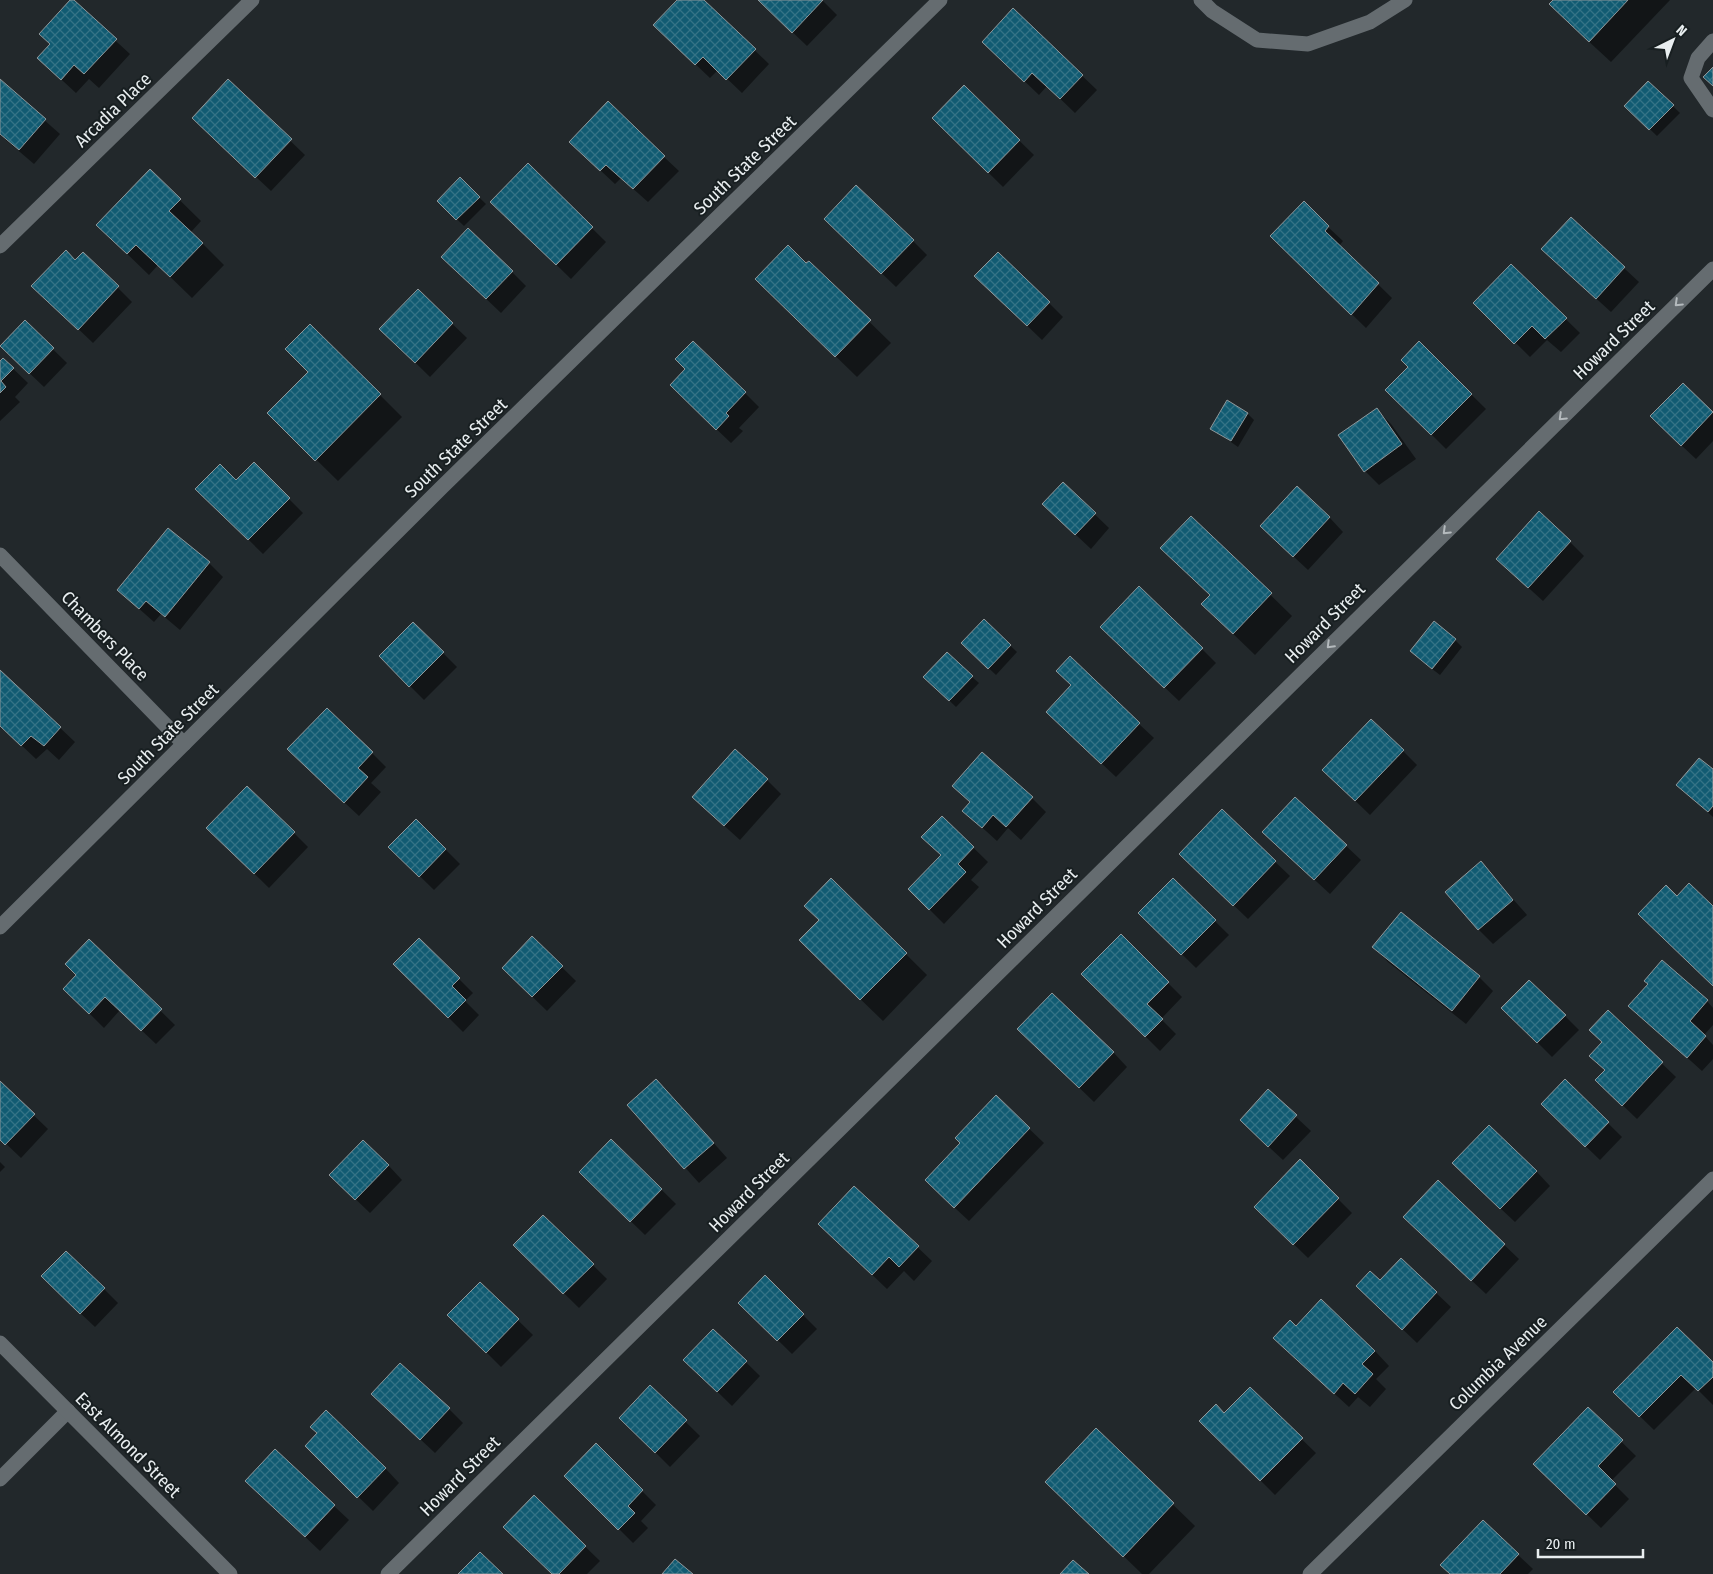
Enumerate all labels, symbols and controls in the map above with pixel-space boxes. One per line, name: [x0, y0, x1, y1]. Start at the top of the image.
north arrow: [1648, 15, 1698, 65]
text: N: [1673, 22, 1690, 40]
street label: Arcadia Place: [70, 68, 156, 152]
street label: South State Street: [689, 110, 801, 219]
street label: Howard Street: [1569, 296, 1659, 384]
one-way arrow: [1675, 297, 1684, 306]
street label: South State Street: [400, 393, 512, 502]
one-way arrow: [1559, 411, 1568, 420]
one-way arrow: [1443, 525, 1452, 534]
street label: Howard Street: [1280, 578, 1370, 668]
street label: Chambers Place: [57, 586, 153, 686]
one-way arrow: [1327, 639, 1336, 648]
street label: South State Street: [113, 679, 223, 789]
street label: Howard Street: [992, 863, 1082, 953]
street label: Howard Street: [704, 1147, 794, 1237]
street label: Columbia Avenue: [1444, 1311, 1552, 1415]
street label: East Almond Street: [71, 1388, 185, 1502]
street label: Howard Street: [415, 1431, 505, 1521]
scale bar: [1538, 1526, 1643, 1558]
text: 20 m: [1546, 1535, 1576, 1553]

